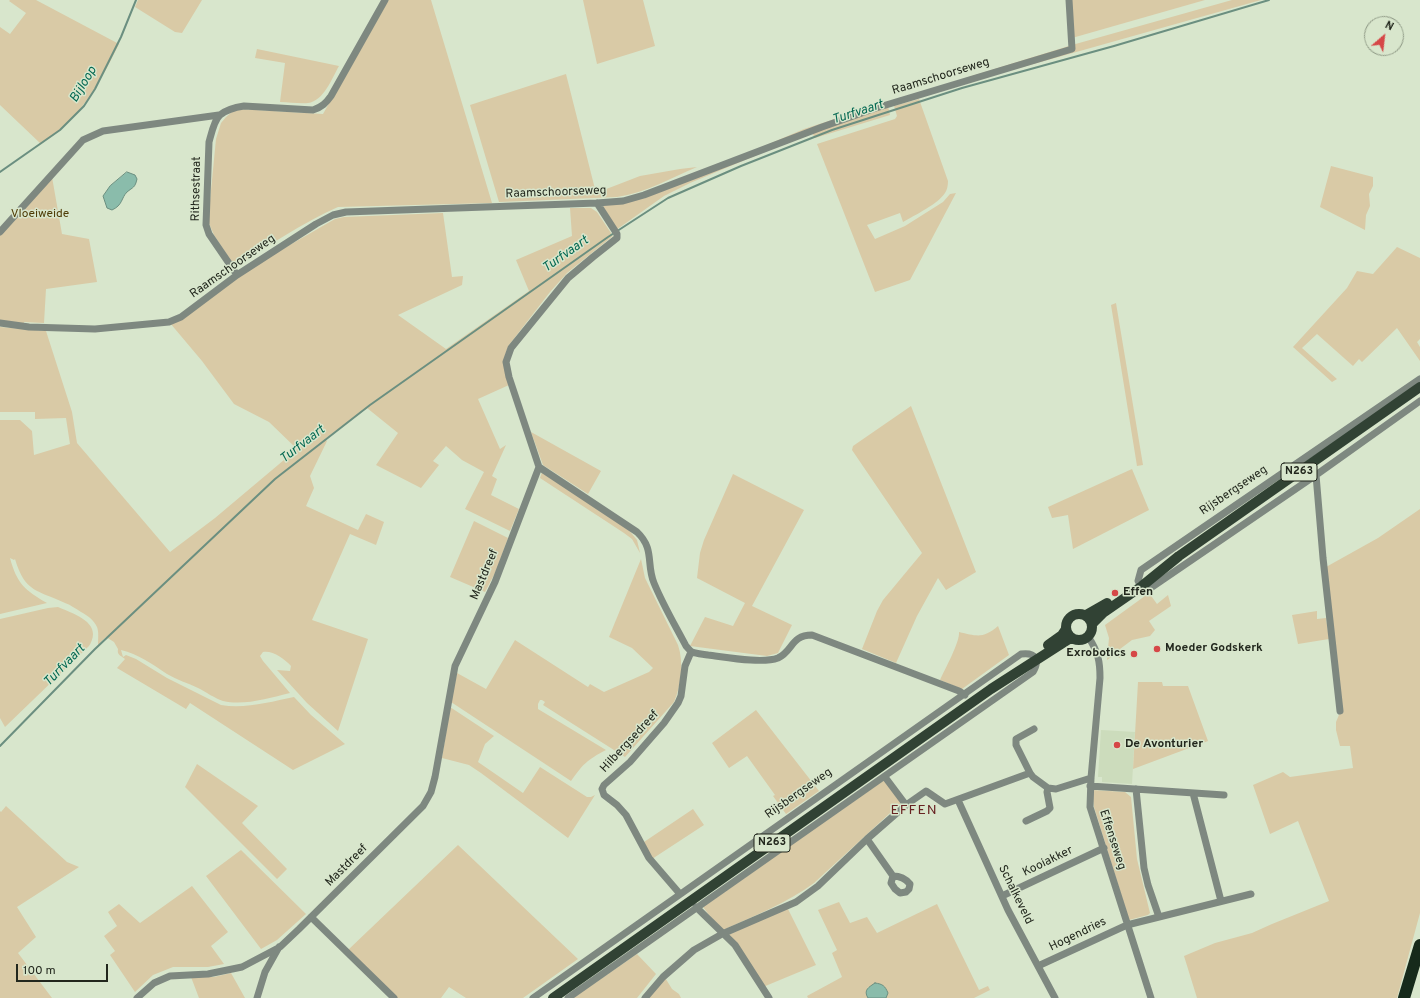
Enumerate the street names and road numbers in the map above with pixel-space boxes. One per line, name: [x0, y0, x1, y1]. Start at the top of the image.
street label: Raamschoorseweg: [891, 55, 991, 99]
street label: Rithsestraat: [189, 156, 205, 222]
street label: Raamschoorseweg: [505, 184, 607, 202]
street label: Raamschoorseweg: [187, 232, 279, 302]
street label: Rijsbergseweg: [1197, 463, 1271, 519]
road number: N263: [1281, 463, 1317, 481]
street label: Mastdreef: [468, 548, 502, 602]
street label: Hilbergsedreef: [598, 708, 662, 776]
street label: Rijsbergseweg: [763, 766, 835, 822]
street label: Effenseweg: [1096, 808, 1128, 872]
road number: N263: [754, 834, 790, 852]
street label: Mastdreef: [323, 842, 371, 890]
street label: Kooiakker: [1020, 844, 1076, 880]
street label: Schalkeveld: [995, 863, 1035, 927]
street label: Hogendries: [1047, 915, 1109, 955]

